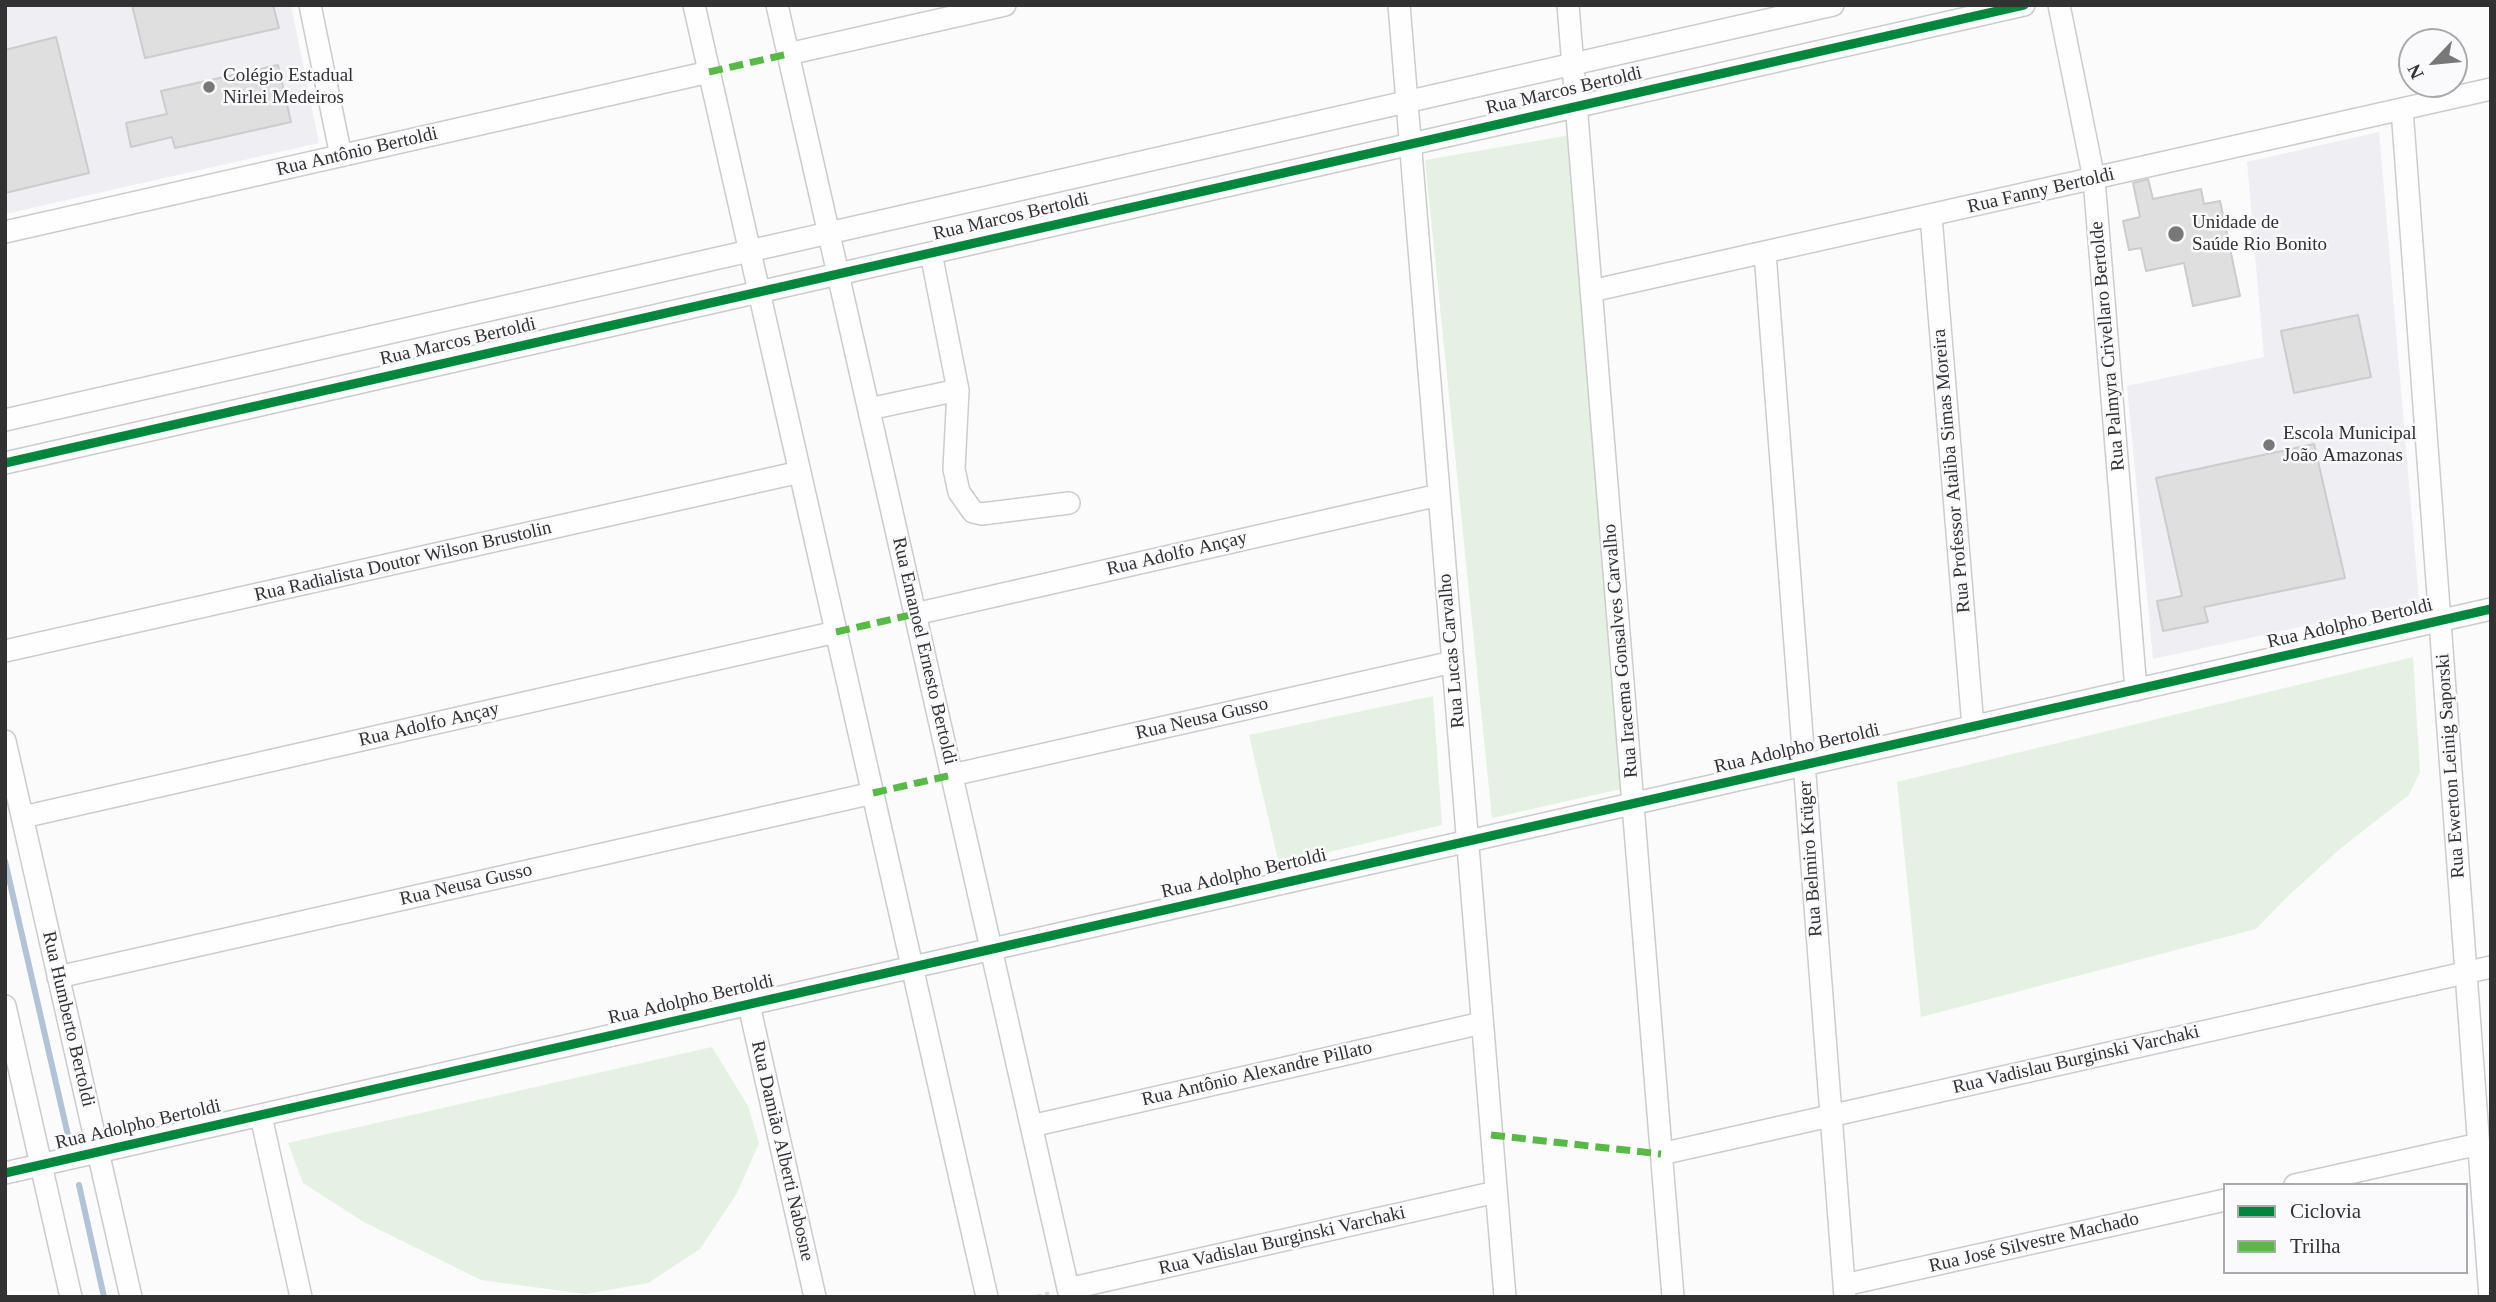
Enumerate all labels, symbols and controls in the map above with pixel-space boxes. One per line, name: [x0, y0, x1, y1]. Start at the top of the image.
north arrow: [2398, 28, 2468, 98]
text: N: [2403, 61, 2428, 82]
street label: Rua Marcos Bertoldi: [1484, 62, 1644, 120]
place label: Colégio Estadual Nirlei Medeiros: [223, 65, 353, 109]
marker: Colégio Estadual Nirlei Medeiros: [201, 79, 217, 95]
street label: Rua Antônio Bertoldi: [274, 122, 440, 182]
street label: Rua Fanny Bertoldi: [1965, 163, 2117, 219]
street label: Rua Marcos Bertoldi: [931, 188, 1091, 246]
place label: Unidade de Saúde Rio Bonito: [2192, 212, 2327, 256]
street label: Rua Palmyra Crivellaro Bertolde: [2086, 220, 2130, 472]
marker: Unidade de Saúde Rio Bonito: [2166, 224, 2186, 244]
street label: Rua Marcos Bertoldi: [378, 313, 538, 371]
street label: Rua Professor Ataliba Simas Moreira: [1928, 328, 1976, 614]
place label: Escola Municipal João Amazonas: [2283, 423, 2416, 467]
marker: Escola Municipal João Amazonas: [2261, 437, 2277, 453]
street label: Rua Radialista Doutor Wilson Brustolin: [252, 517, 554, 607]
street label: Rua Iracema Gonsalves Carvalho: [1599, 523, 1643, 779]
street label: Rua Adolfo Ançay: [1105, 527, 1249, 581]
street label: Rua Emanoel Ernesto Bertoldi: [887, 535, 961, 767]
street label: Rua Lucas Carvalho: [1434, 573, 1470, 729]
street label: Rua Adolpho Bertoldi: [2265, 594, 2435, 654]
street label: Rua Ewerton Leinig Saporski: [2432, 653, 2470, 879]
street label: Rua Neusa Gusso: [1134, 693, 1270, 745]
street label: Rua Adolfo Ançay: [357, 698, 501, 752]
street label: Rua Adolpho Bertoldi: [1712, 719, 1882, 779]
street label: Rua Belmiro Krüger: [1794, 780, 1828, 938]
street label: Rua Adolpho Bertoldi: [1159, 844, 1329, 904]
street label: Rua Neusa Gusso: [398, 859, 534, 911]
street label: Rua Humberto Bertoldi: [37, 929, 99, 1109]
street label: Rua Adolpho Bertoldi: [606, 970, 776, 1030]
street label: Rua Vadislau Burginski Varchaki: [1950, 1021, 2202, 1099]
street label: Rua Antônio Alexandre Pillato: [1140, 1036, 1374, 1112]
street label: Rua Damião Alberti Nabosne: [746, 1039, 818, 1263]
street label: Rua Adolpho Bertoldi: [53, 1095, 223, 1155]
legend: [2223, 1183, 2468, 1274]
text: Ciclovia: [2290, 1199, 2361, 1223]
street label: Rua Vadislau Burginski Varchaki: [1156, 1202, 1408, 1280]
street label: Rua José Silvestre Machado: [1927, 1208, 2141, 1278]
text: Trilha: [2290, 1234, 2341, 1258]

